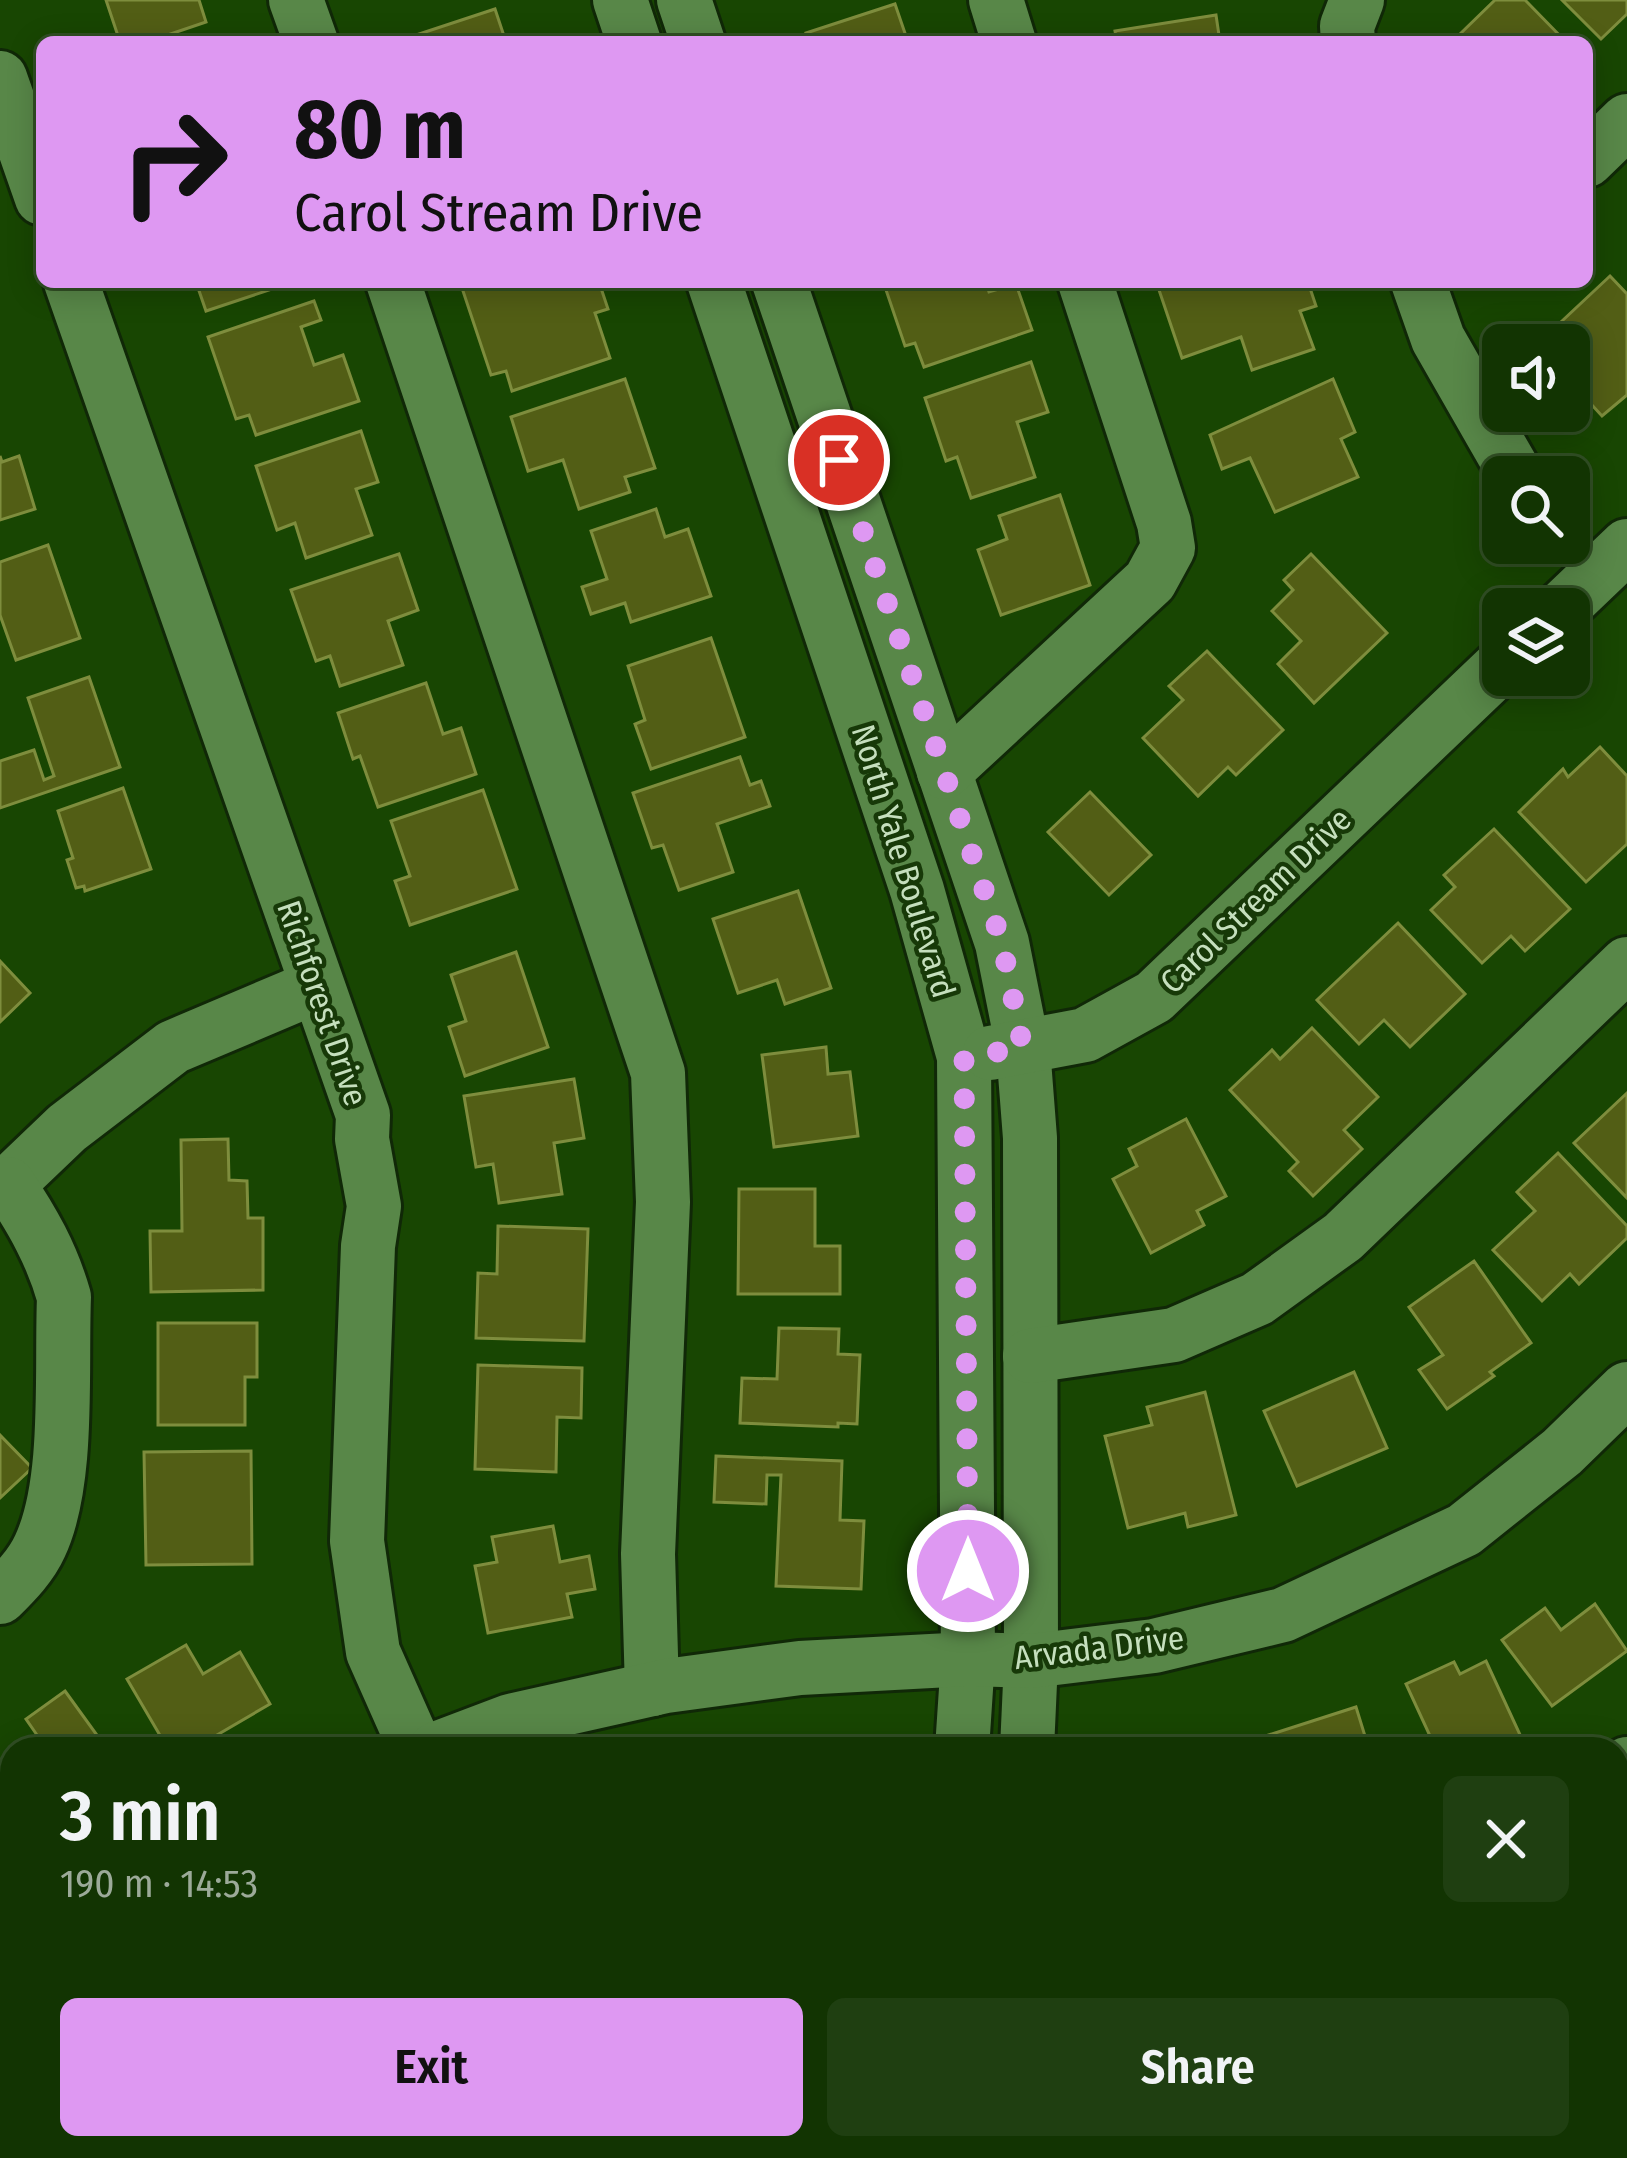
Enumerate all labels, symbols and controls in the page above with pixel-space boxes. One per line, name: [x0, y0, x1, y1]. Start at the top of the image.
text: 80 m: [294, 79, 466, 180]
icon: right: [96, 84, 252, 240]
text: Carol Stream Drive: [294, 181, 703, 245]
map controls: [1482, 324, 1590, 696]
button: sound: [1482, 324, 1590, 432]
pin: [788, 409, 890, 511]
icon: arrive: [806, 427, 872, 493]
button: search: [1482, 456, 1590, 564]
button: layers: [1482, 588, 1590, 696]
street label: North Yale Boulevard: [843, 720, 964, 1003]
street label: Carol Stream Drive: [1152, 800, 1359, 1002]
street label: Richforest Drive: [268, 895, 376, 1111]
position arrow: [905, 1508, 1031, 1634]
street label: Arvada Drive: [1012, 1618, 1186, 1678]
text: 3 min: [60, 1773, 221, 1859]
button: close: [1443, 1776, 1569, 1902]
text: 190 m · 14:53: [60, 1861, 258, 1907]
button: Exit: [60, 1998, 803, 2136]
button: Share: [827, 1998, 1569, 2136]

